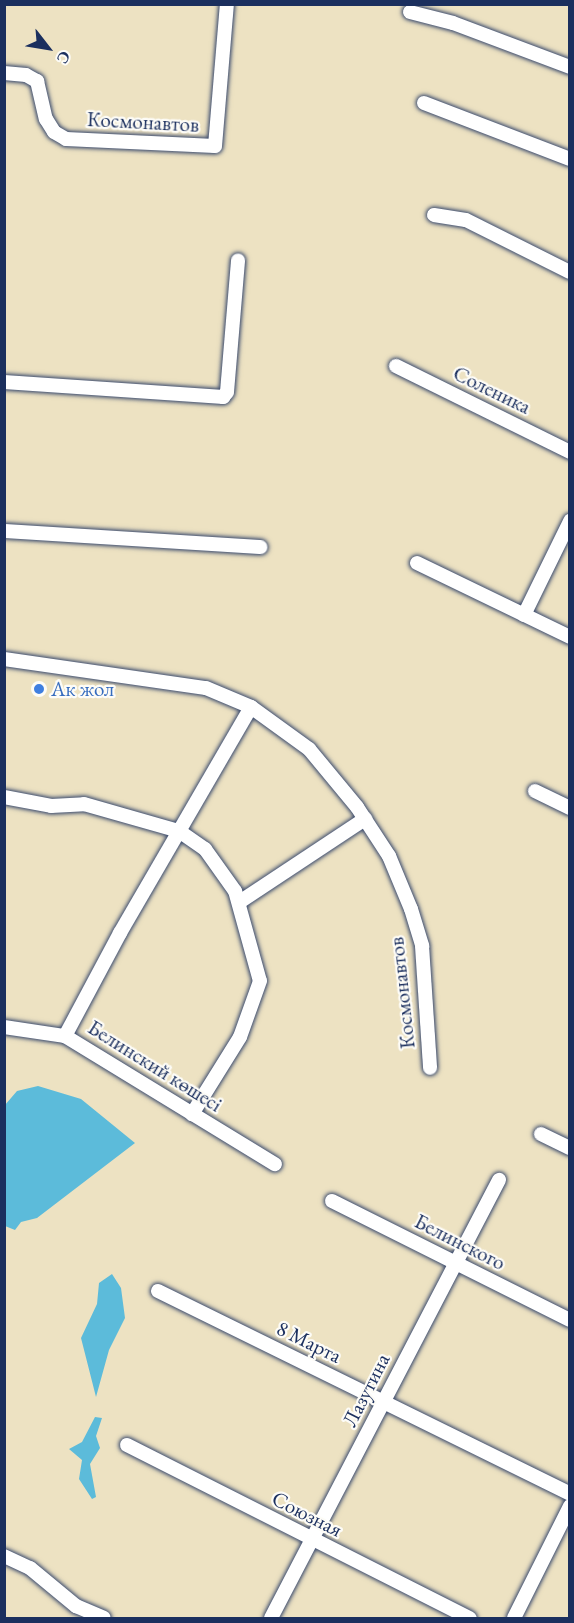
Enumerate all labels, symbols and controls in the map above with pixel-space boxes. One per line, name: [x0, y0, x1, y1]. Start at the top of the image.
north arrow: [18, 18, 78, 78]
text: С: [52, 47, 76, 68]
street label: Космонавтов: [86, 106, 200, 138]
street label: Соленика: [449, 360, 535, 420]
place label: Ак жол: [51, 676, 114, 702]
marker: Ак жол: [32, 682, 46, 696]
street label: Космонавтов: [384, 936, 420, 1050]
street label: Белинский көшесі: [83, 1015, 227, 1117]
street label: Белинского: [410, 1208, 510, 1276]
street label: 8 Марта: [272, 1316, 346, 1368]
street label: Лазутина: [337, 1349, 395, 1431]
street label: Союзная: [268, 1486, 346, 1542]

